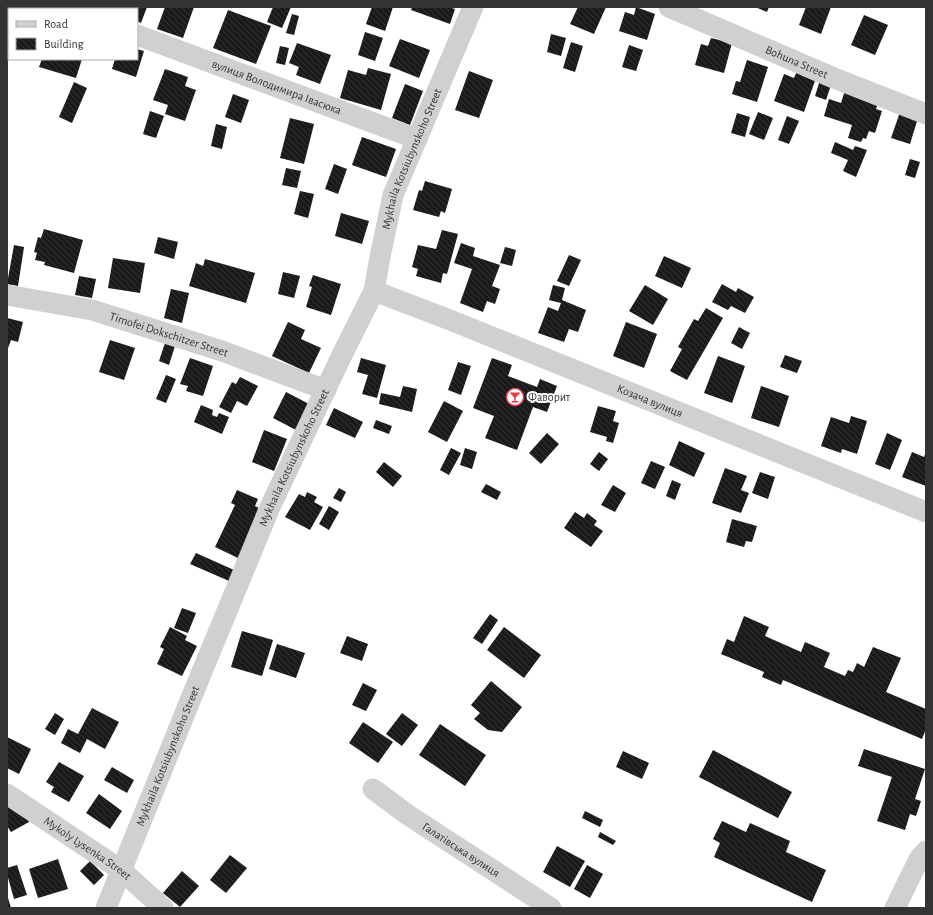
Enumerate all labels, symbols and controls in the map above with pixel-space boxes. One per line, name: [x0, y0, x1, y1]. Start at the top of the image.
legend: [8, 8, 138, 60]
text: Road: [44, 18, 68, 30]
text: Building: [44, 38, 84, 50]
street label: Bohuna Street: [764, 43, 830, 81]
street label: вулиця Володимира Івасюка: [210, 57, 344, 117]
street label: Mykhaila Kotsiubynskoho Street: [380, 87, 444, 230]
street label: Timofei Dokschitzer Street: [108, 310, 230, 359]
street label: Козача вулиця: [615, 382, 685, 419]
street label: Mykhaila Kotsiubynskoho Street: [257, 387, 331, 528]
bar icon: Фаворит: [505, 387, 525, 407]
place label: Фаворит: [528, 391, 571, 403]
street label: Mykhaila Kotsiubynskoho Street: [134, 684, 201, 828]
street label: Mykoly Lysenka Street: [42, 814, 134, 882]
street label: Галатівська вулиця: [420, 820, 502, 879]

